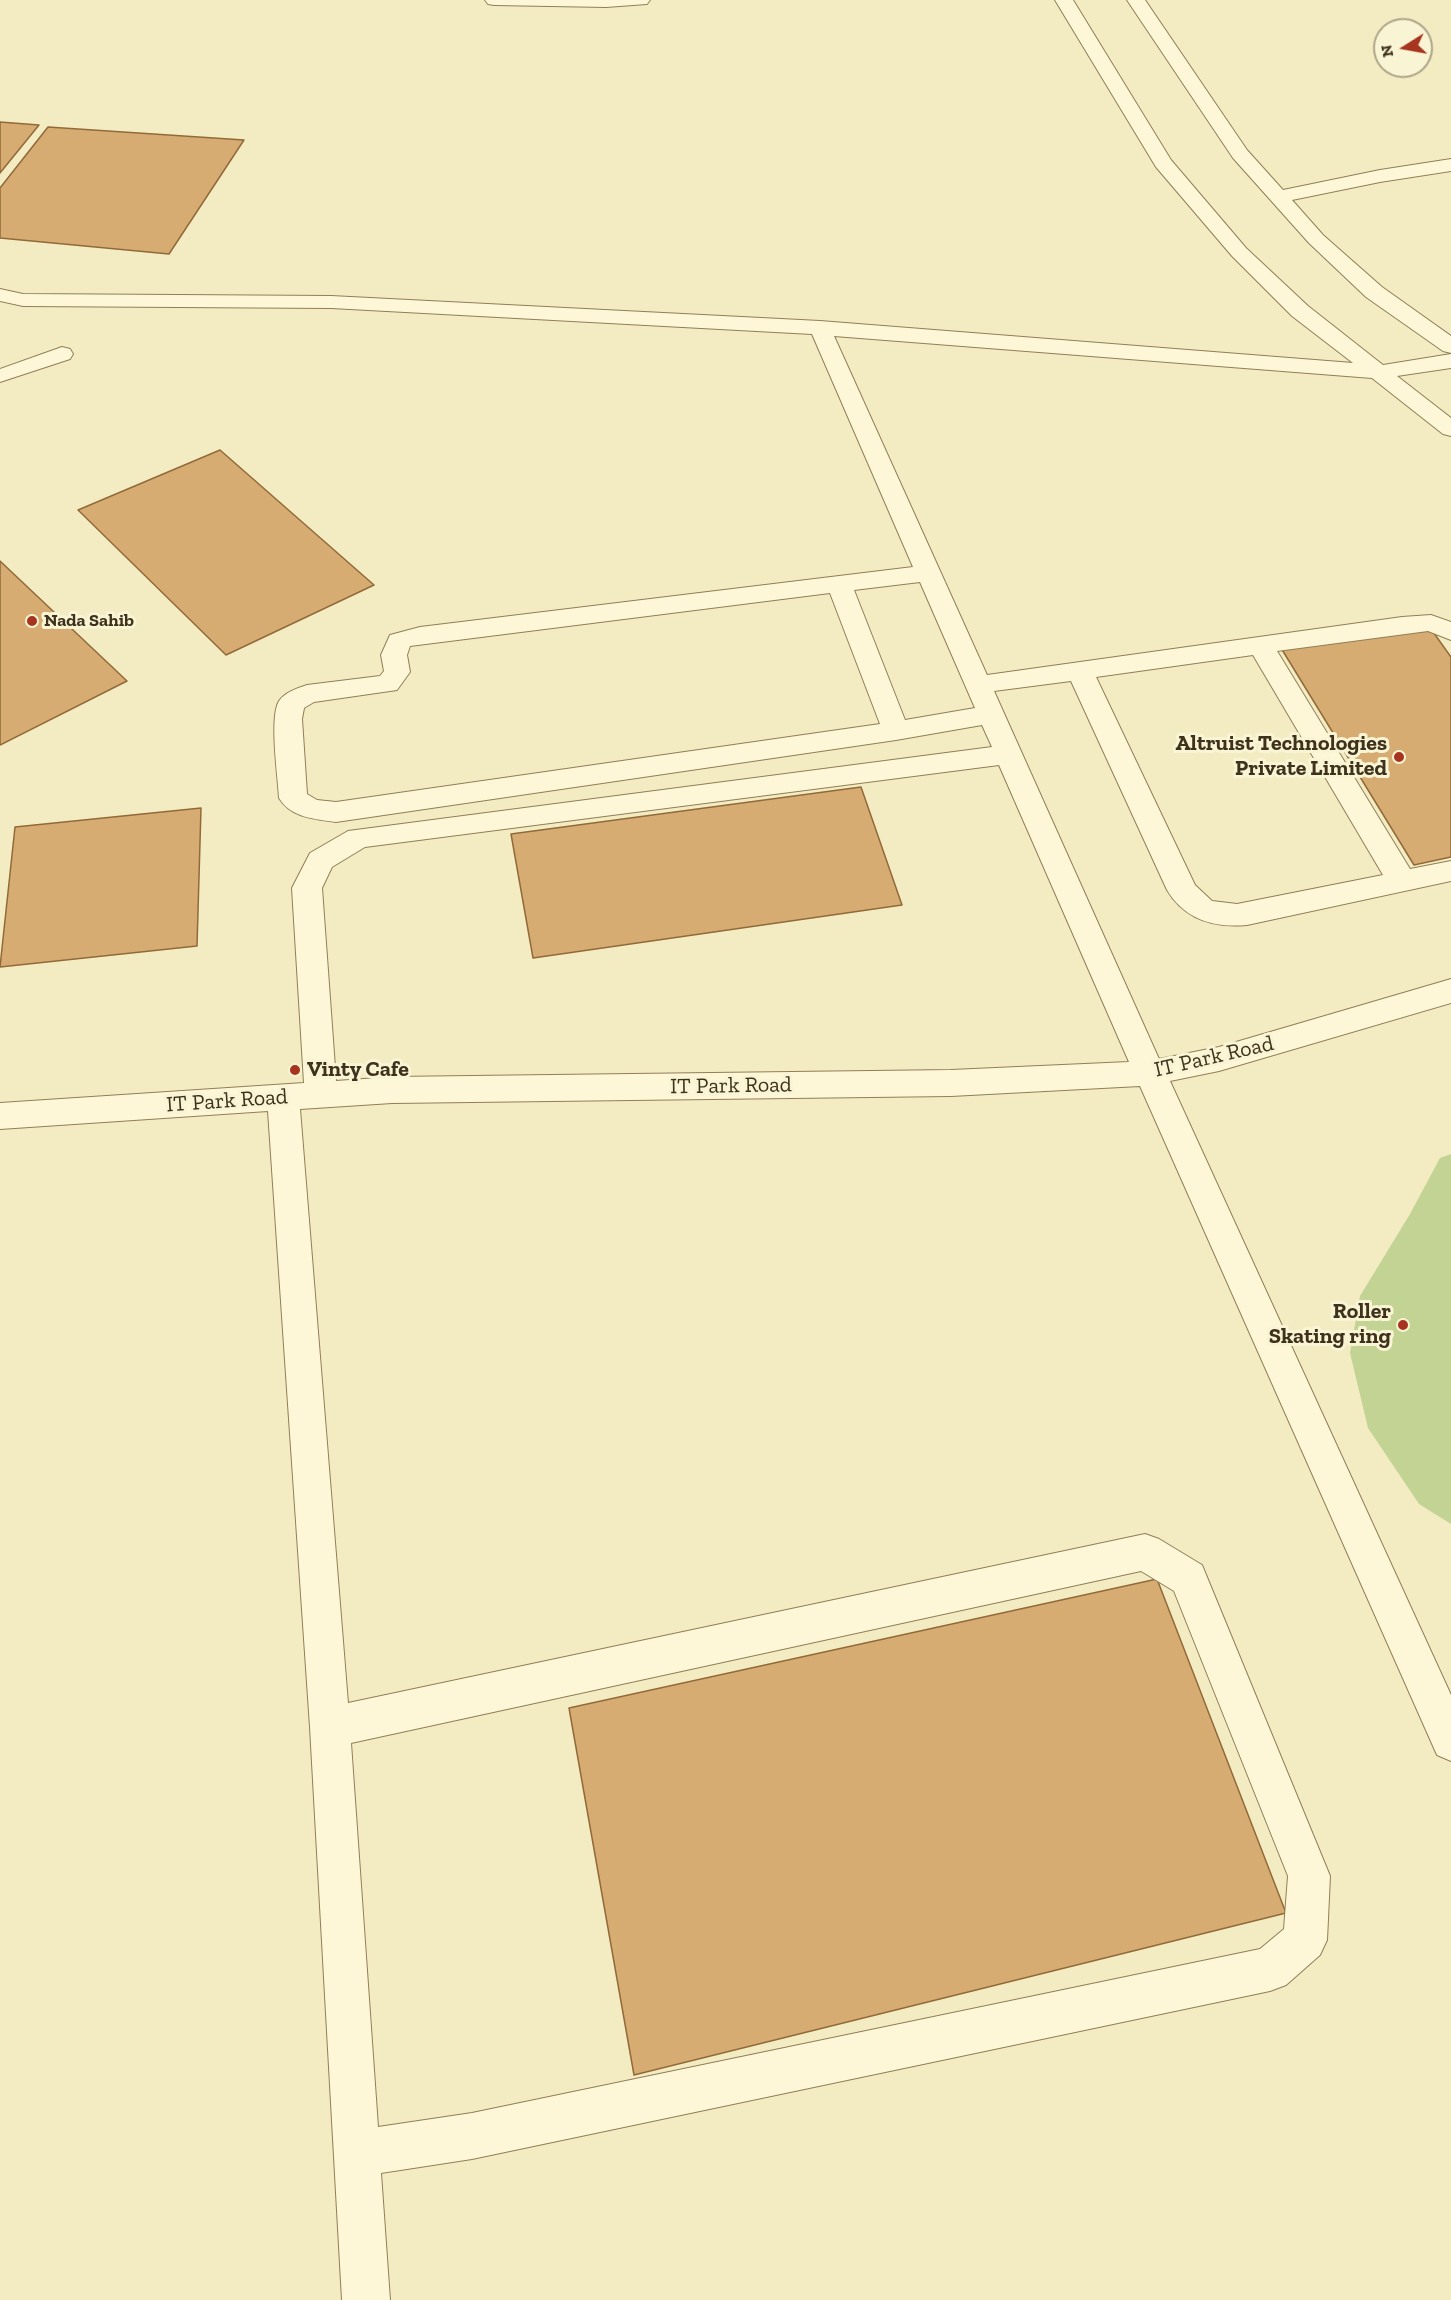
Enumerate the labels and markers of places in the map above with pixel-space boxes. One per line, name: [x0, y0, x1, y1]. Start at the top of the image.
place label: Nada Sahib: [44, 610, 134, 632]
marker: Nada Sahib: [25, 614, 39, 628]
place label: Altruist Technologies Private Limited: [1175, 731, 1387, 782]
marker: Altruist Technologies Private Limited: [1392, 750, 1406, 764]
place label: Vinty Cafe: [307, 1057, 409, 1083]
marker: Vinty Cafe: [288, 1063, 302, 1077]
place label: Roller Skating ring: [1269, 1299, 1391, 1350]
marker: Roller Skating ring: [1396, 1318, 1410, 1332]

